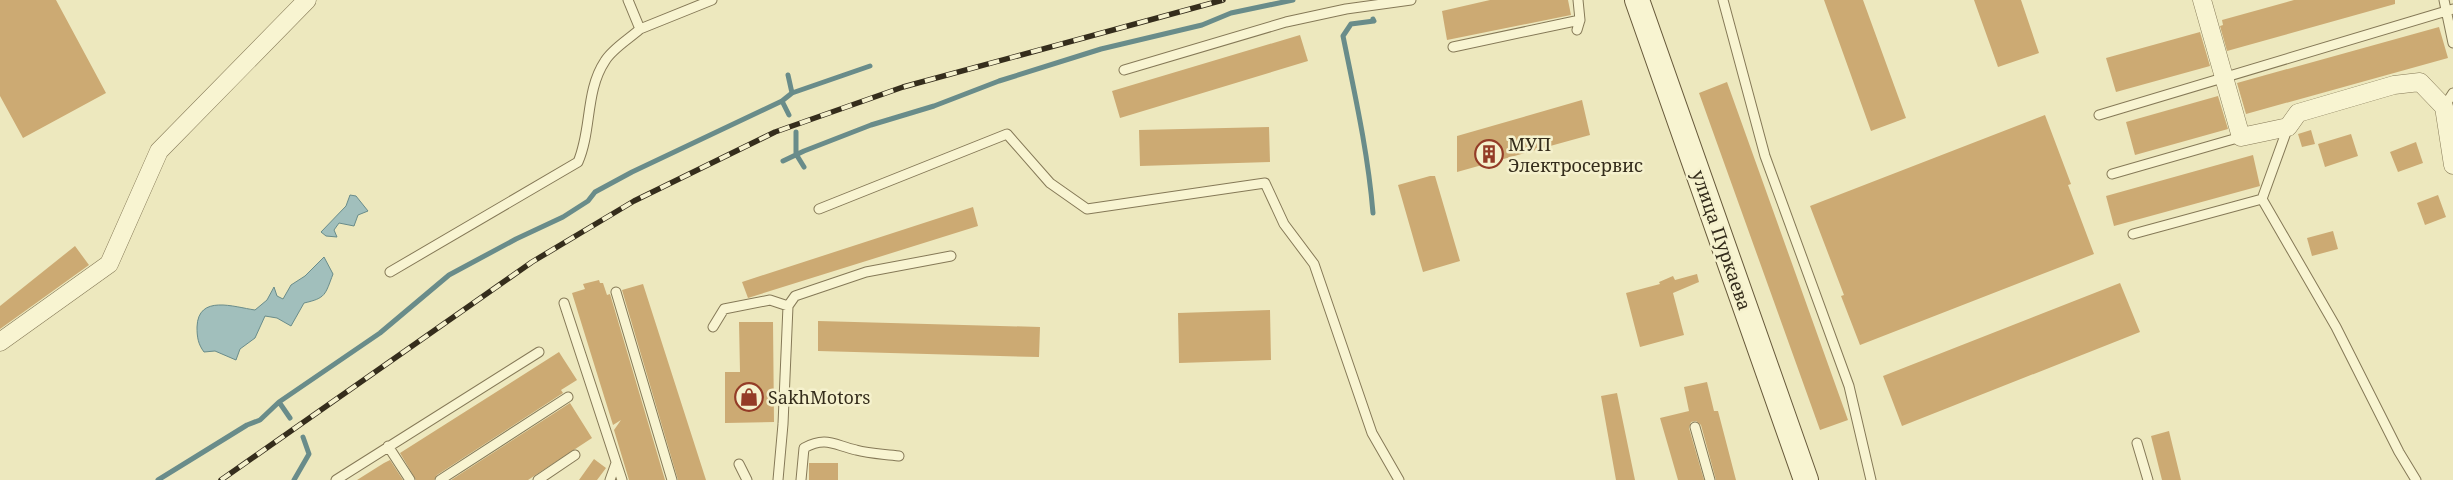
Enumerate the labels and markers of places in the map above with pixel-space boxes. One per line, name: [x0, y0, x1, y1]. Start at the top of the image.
place label: МУП Электросервис: [1508, 132, 1643, 177]
building icon: МУП Электросервис: [1474, 139, 1504, 169]
shop icon: SakhMotors: [734, 382, 764, 412]
place label: SakhMotors: [768, 385, 870, 409]

